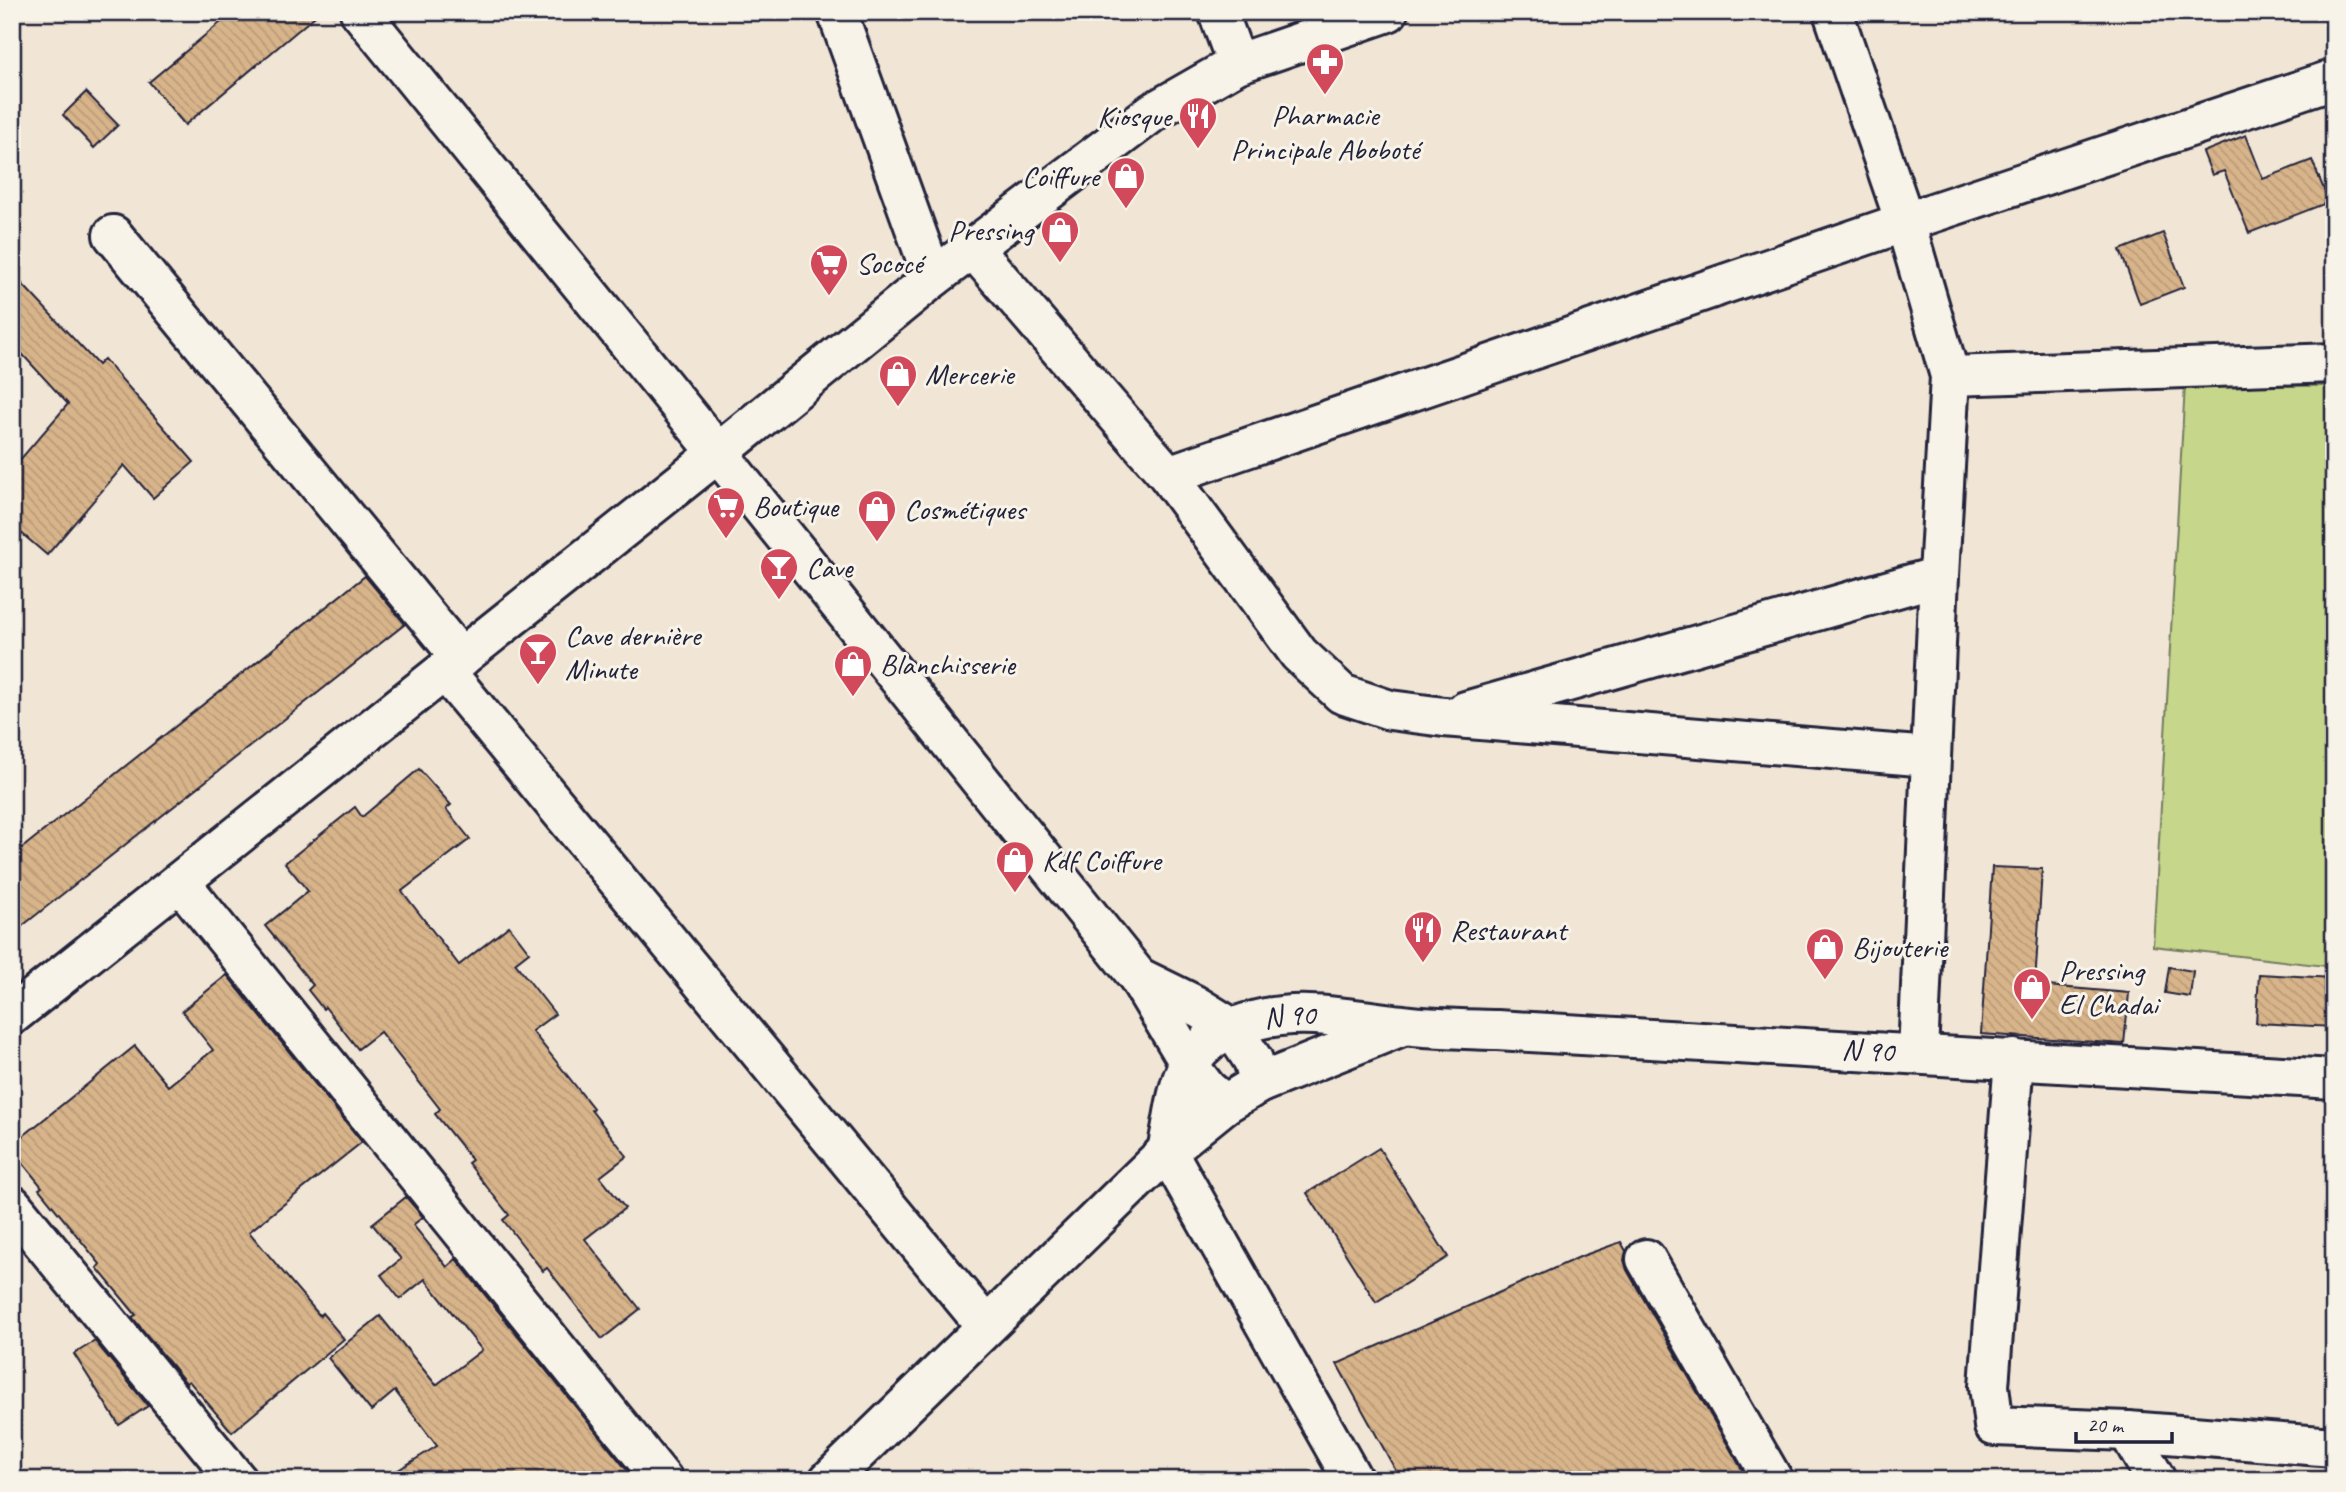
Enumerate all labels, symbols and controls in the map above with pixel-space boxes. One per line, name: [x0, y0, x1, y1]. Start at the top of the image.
pharmacy icon: Pharmacie Principale Aboboté: [1304, 41, 1346, 96]
restaurant icon: Kiosque: [1177, 95, 1219, 150]
place label: Pharmacie Principale Aboboté: [1231, 96, 1424, 168]
place label: Kiosque: [1097, 97, 1173, 135]
shop icon: Coiffure: [1105, 155, 1147, 210]
place label: Coiffure: [1022, 157, 1101, 195]
shop icon: Pressing: [1039, 209, 1081, 264]
place label: Pressing: [948, 211, 1035, 249]
supermarket icon: Sococé: [808, 242, 850, 297]
place label: Sococé: [856, 244, 927, 282]
shop icon: Mercerie: [877, 353, 919, 408]
place label: Mercerie: [925, 355, 1016, 393]
supermarket icon: Boutique: [705, 485, 747, 540]
place label: Boutique: [753, 487, 840, 525]
shop icon: Cosmétiques: [856, 488, 898, 543]
place label: Cosmétiques: [904, 490, 1028, 528]
bar icon: Cave: [758, 546, 800, 601]
place label: Cave: [806, 548, 855, 586]
place label: Cave dernière Minute: [565, 616, 703, 688]
bar icon: Cave dernière Minute: [517, 631, 559, 686]
shop icon: Blanchisserie: [832, 643, 874, 698]
place label: Blanchisserie: [880, 645, 1017, 683]
shop icon: Kdf Coiffure: [994, 839, 1036, 894]
place label: Kdf Coiffure: [1042, 841, 1163, 879]
restaurant icon: Restaurant: [1402, 909, 1444, 964]
place label: Restaurant: [1450, 911, 1569, 949]
shop icon: Bijouterie: [1804, 926, 1846, 981]
place label: Bijouterie: [1852, 928, 1949, 966]
place label: Pressing El Chadai: [2059, 951, 2161, 1023]
shop icon: Pressing El Chadai: [2011, 966, 2053, 1021]
street label: N 90: [1261, 995, 1318, 1037]
street label: N 90: [1841, 1030, 1898, 1071]
scale bar: [2076, 1401, 2173, 1445]
text: 20 m: [2087, 1412, 2125, 1438]

